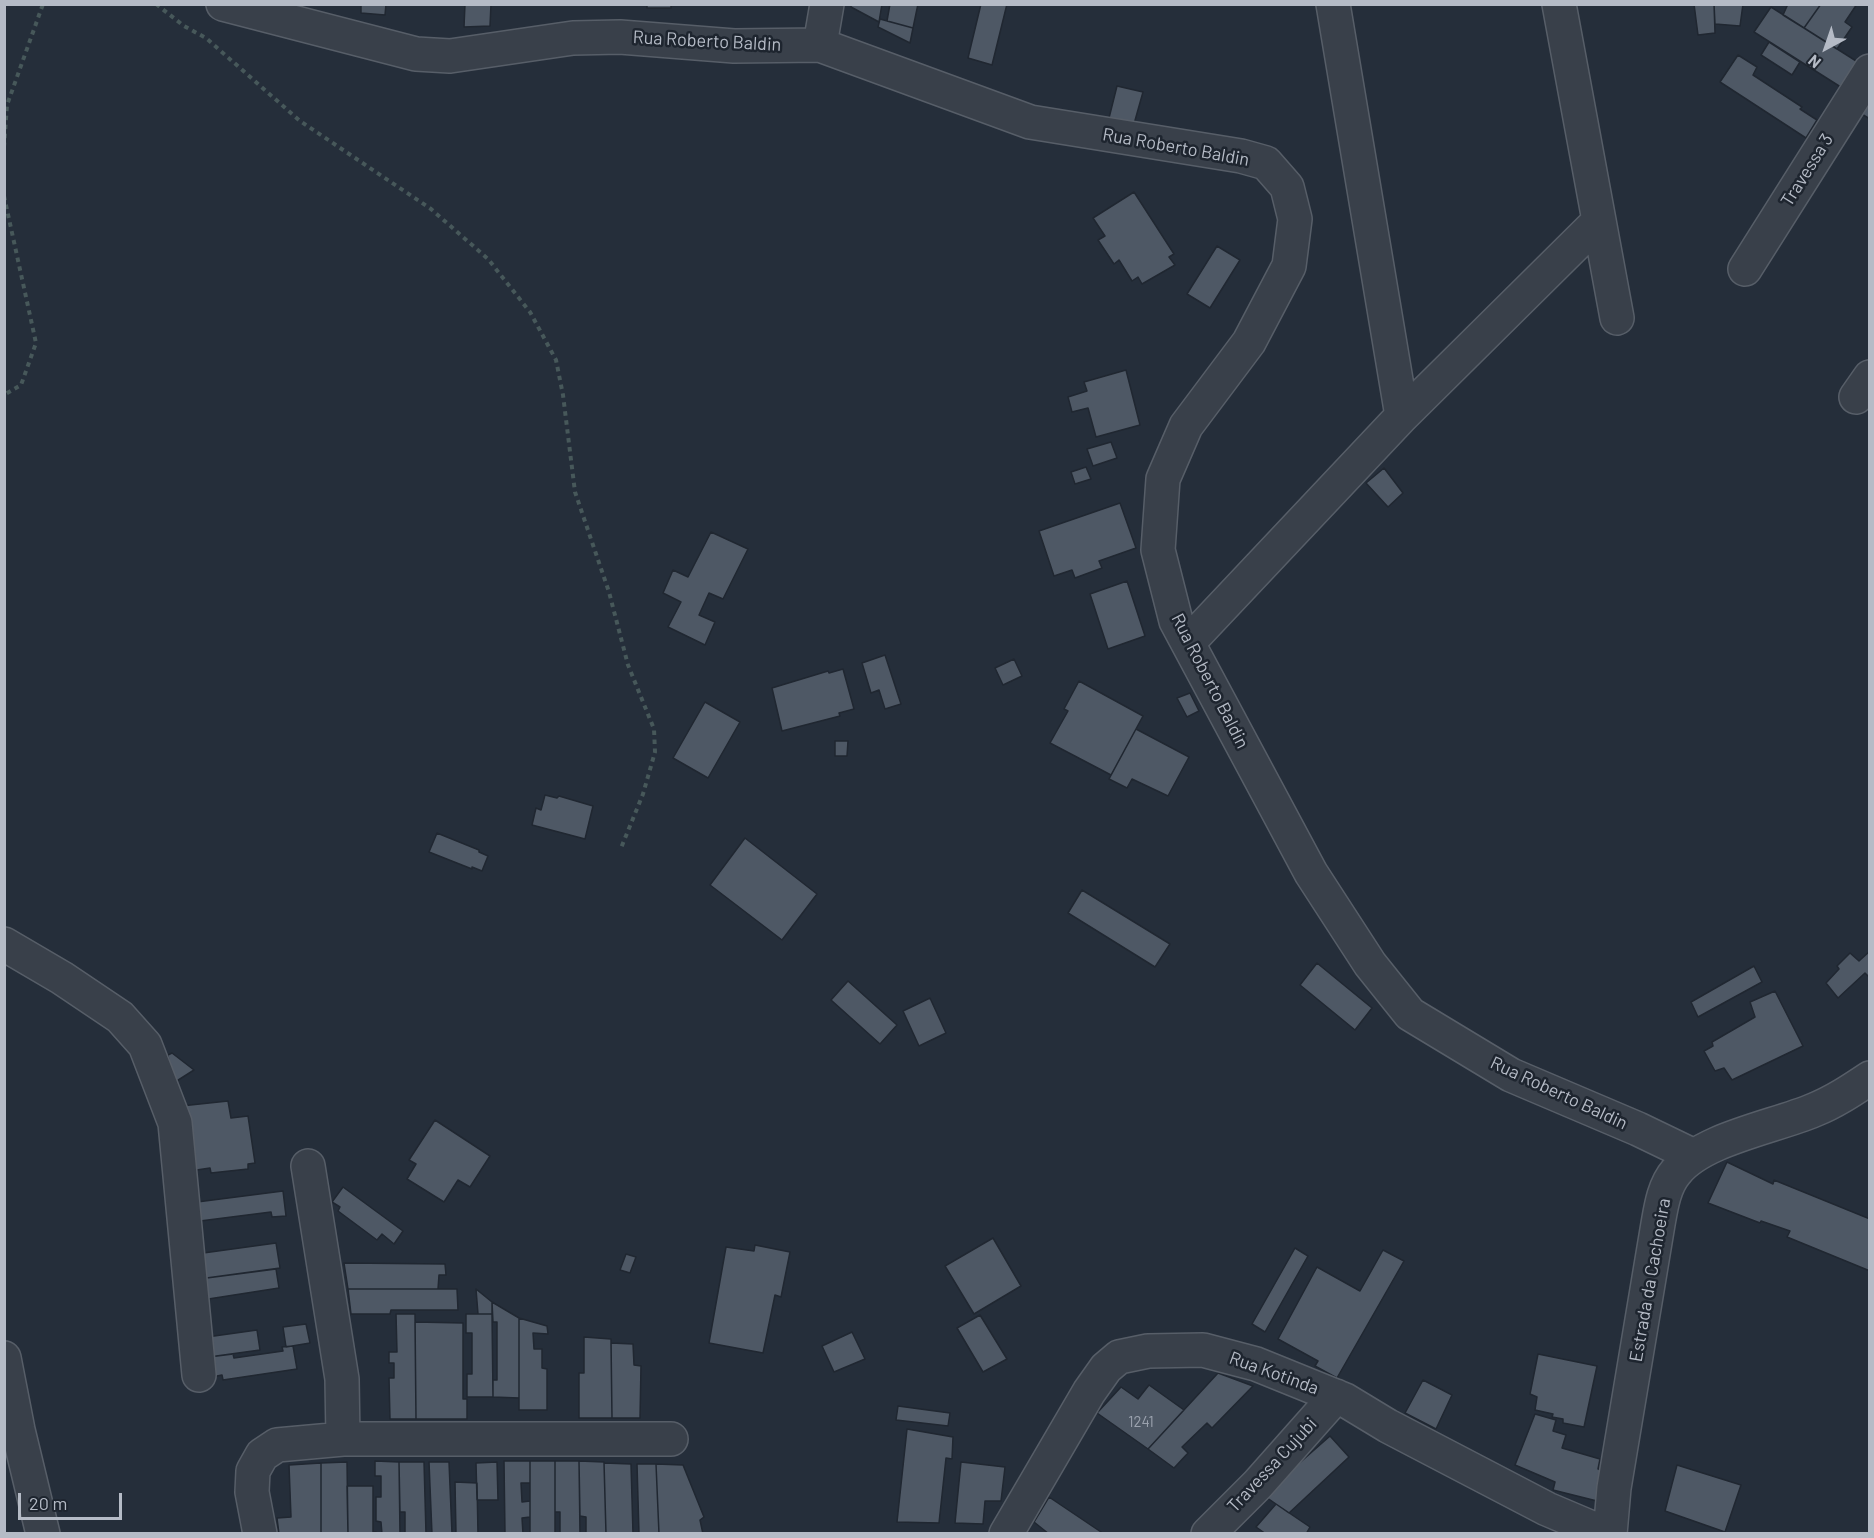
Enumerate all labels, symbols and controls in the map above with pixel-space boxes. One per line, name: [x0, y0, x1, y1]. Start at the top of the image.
north arrow: [1796, 18, 1856, 78]
street label: Rua Roberto Baldin: [632, 26, 782, 56]
text: N: [1804, 51, 1824, 73]
street label: Rua Roberto Baldin: [1101, 123, 1251, 171]
street label: Travessa 3: [1776, 130, 1838, 210]
street label: Rua Roberto Baldin: [1167, 610, 1253, 752]
street label: Rua Roberto Baldin: [1487, 1052, 1631, 1134]
street label: Estrada da Cachoeira: [1625, 1197, 1675, 1363]
street label: Rua Kotinda: [1226, 1347, 1322, 1399]
house number: 1241: [1128, 1413, 1154, 1431]
street label: Travessa Cujubi: [1223, 1413, 1321, 1517]
scale bar: [21, 1481, 124, 1519]
text: 20 m: [29, 1492, 67, 1514]

